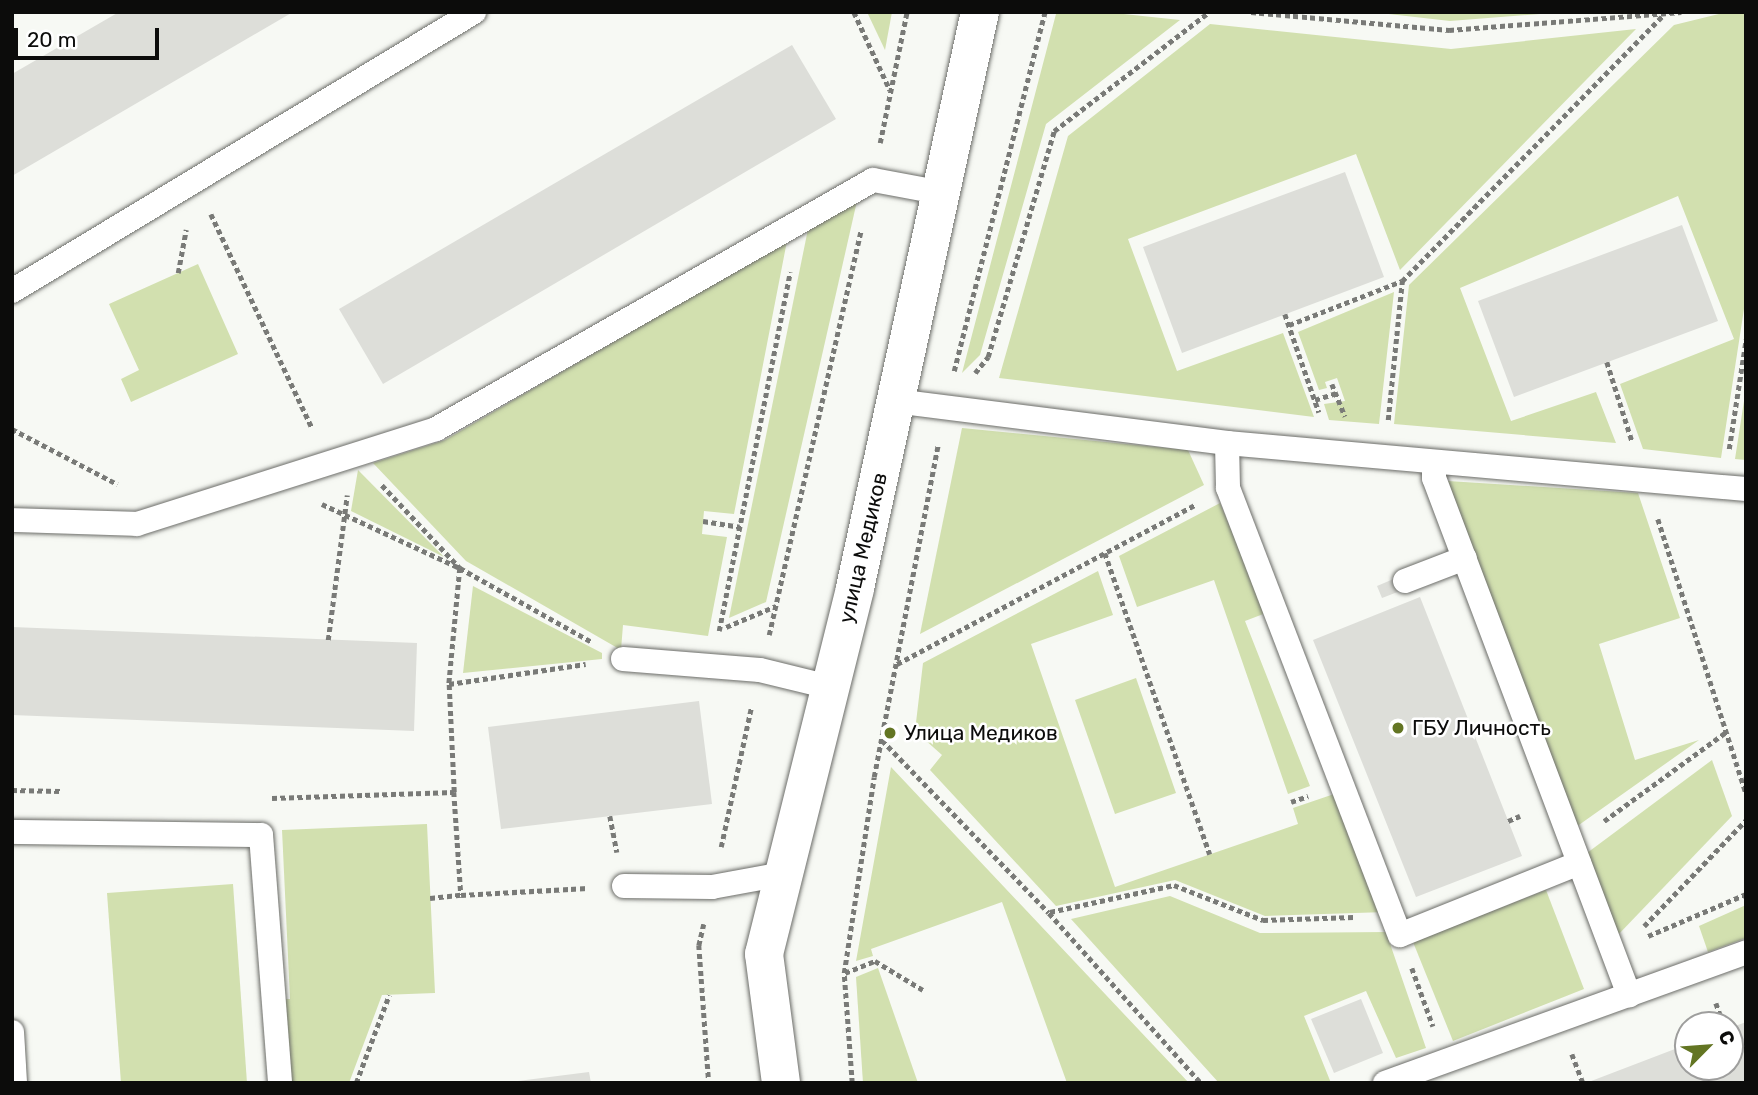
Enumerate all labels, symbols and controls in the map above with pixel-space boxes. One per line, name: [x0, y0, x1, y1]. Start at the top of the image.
scale bar: [18, 14, 163, 58]
text: 20 m: [27, 27, 76, 52]
street label: улица Медиков: [833, 470, 893, 626]
place label: ГБУ Личность: [1412, 715, 1551, 741]
place label: Улица Медиков: [904, 720, 1058, 746]
marker: ГБУ Личность: [1390, 720, 1406, 736]
marker: Улица Медиков: [882, 725, 898, 741]
north arrow: [1674, 1011, 1744, 1081]
text: С: [1713, 1027, 1740, 1049]

